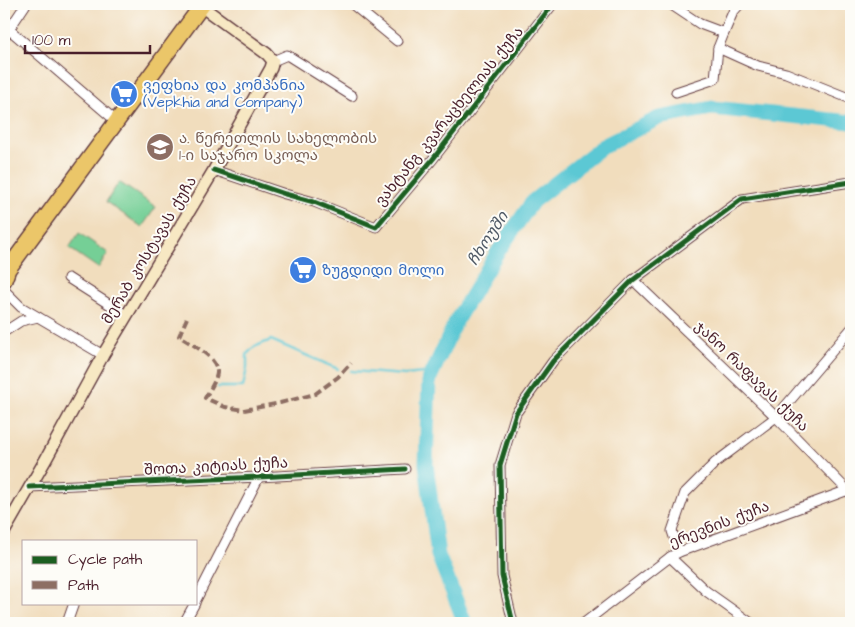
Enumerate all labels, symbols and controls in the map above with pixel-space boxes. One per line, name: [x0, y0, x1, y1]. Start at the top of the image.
scale bar: [25, 22, 150, 54]
street label: ვახტანგ კვარაცხელიას ქუჩა: [370, 22, 528, 211]
text: 100 m: [32, 30, 71, 51]
place label: ვეფხია და კომპანია (Vepkhia and Company): [143, 75, 305, 114]
supermarket icon: ვეფხია და კომპანია (Vepkhia and Company): [109, 79, 139, 109]
place label: ა. წერეთლის სახელობის 1-ი საჯარო სკოლა: [179, 128, 377, 166]
school or university icon: ა. წერეთლის სახელობის 1-ი საჯარო სკოლა: [145, 132, 175, 162]
street label: მერაბ კოსტავას ქუჩა: [97, 172, 202, 328]
water label: ჩხოუში: [462, 207, 514, 270]
supermarket icon: ზუგდიდი მოლი: [288, 255, 318, 285]
place label: ზუგდიდი მოლი: [322, 260, 444, 281]
street label: ჯანო რაფავას ქუჩა: [690, 316, 813, 437]
street label: შოთა კიტიას ქუჩა: [143, 452, 289, 481]
street label: ერევნის ქუჩა: [666, 496, 772, 553]
legend: [22, 540, 198, 604]
text: Cycle path: [68, 549, 143, 571]
text: Path: [68, 575, 99, 596]

